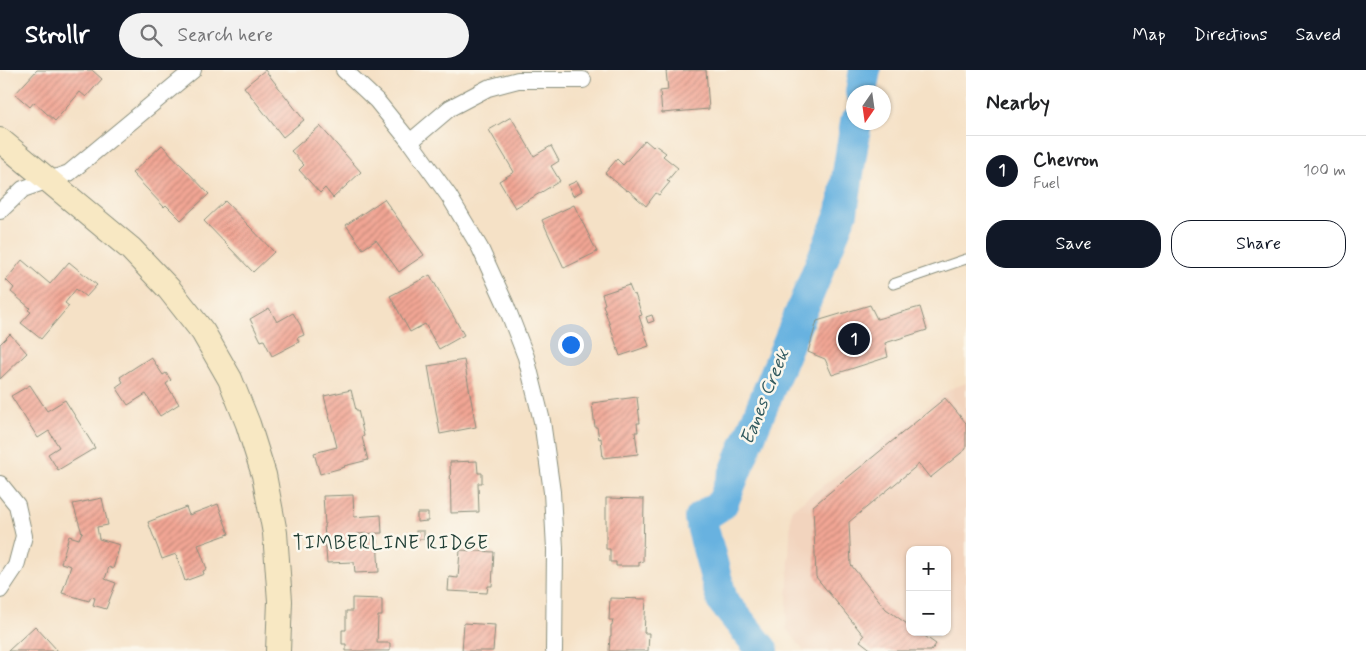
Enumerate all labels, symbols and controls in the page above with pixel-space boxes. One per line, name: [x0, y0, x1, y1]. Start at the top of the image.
search box: [119, 13, 469, 58]
text: Strollr: [25, 20, 89, 51]
icon: search: [137, 21, 165, 49]
text: Search here: [177, 23, 273, 48]
text: Map: [1133, 23, 1166, 47]
text: Directions: [1194, 23, 1268, 47]
text: Saved: [1296, 23, 1341, 47]
north arrow: [846, 85, 891, 130]
text: Nearby: [986, 89, 1050, 117]
text: Chevron: [1033, 148, 1098, 173]
text: 1: [998, 160, 1006, 181]
text: 100 m: [1303, 160, 1346, 181]
text: Fuel: [1033, 173, 1060, 194]
button: Save: [986, 220, 1161, 268]
button: Share: [1171, 220, 1346, 268]
pin: 1: [838, 320, 870, 358]
your location: [558, 332, 584, 358]
water label: Eanes Creek: [735, 344, 796, 448]
district label: TIMBERLINE RIDGE: [293, 531, 489, 556]
map controls: [906, 546, 951, 636]
button: +: [906, 546, 951, 591]
button: −: [906, 591, 951, 636]

